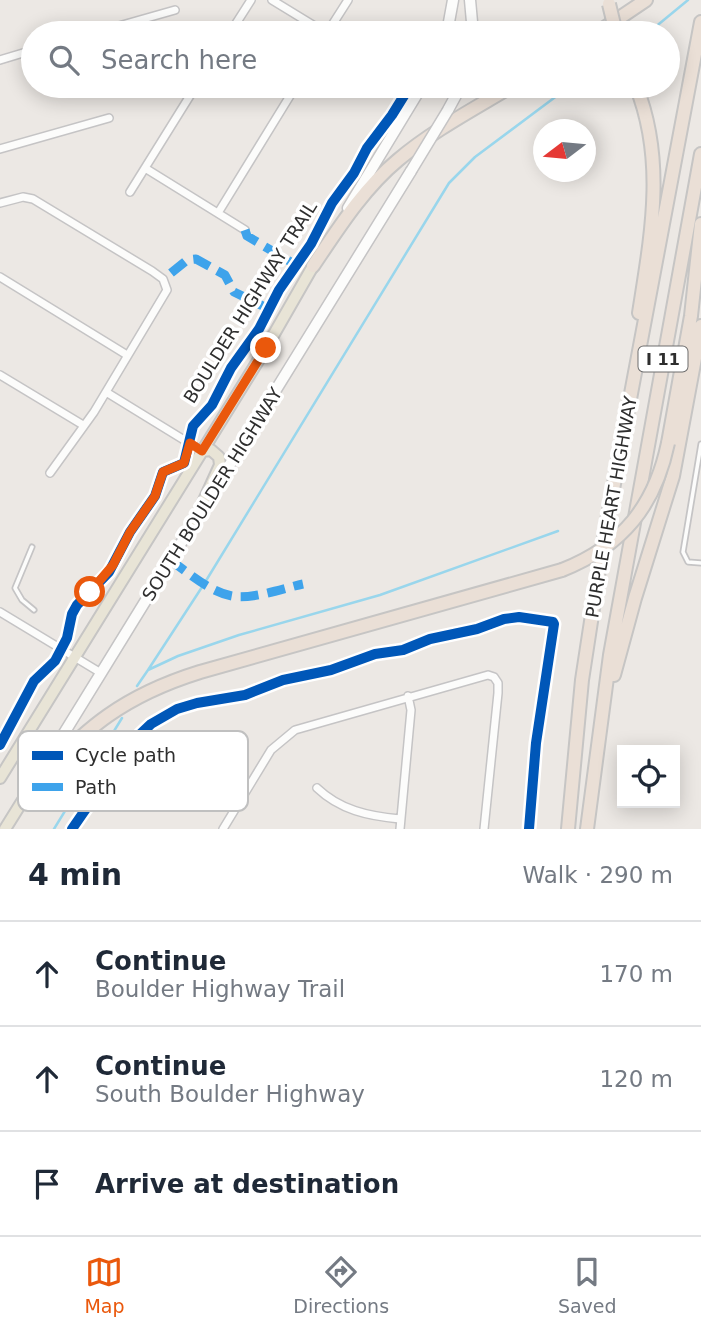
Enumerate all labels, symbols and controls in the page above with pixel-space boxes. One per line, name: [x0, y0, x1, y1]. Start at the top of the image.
search box: [21, 21, 680, 98]
icon: search: [45, 41, 83, 79]
text: Search here: [101, 45, 257, 75]
north arrow: [533, 119, 596, 182]
street label: BOULDER HIGHWAY TRAIL: [179, 197, 321, 407]
route end: [250, 332, 281, 363]
road number: I 11: [638, 346, 688, 372]
street label: SOUTH BOULDER HIGHWAY: [138, 383, 287, 604]
street label: PURPLE HEART HIGHWAY: [581, 394, 641, 619]
route start: [74, 576, 105, 607]
legend: [18, 731, 248, 811]
text: Cycle path: [75, 744, 176, 766]
map controls: [617, 745, 680, 808]
button: locate: [617, 745, 680, 808]
text: Path: [75, 776, 117, 798]
text: 4 min: [28, 857, 122, 892]
text: Walk · 290 m: [522, 862, 673, 888]
text: Continue: [95, 946, 226, 976]
icon: ahead: [28, 955, 66, 993]
text: 170 m: [599, 961, 673, 987]
text: Boulder Highway Trail: [95, 976, 345, 1002]
text: Continue: [95, 1051, 226, 1081]
icon: ahead: [28, 1060, 66, 1098]
text: 120 m: [599, 1066, 673, 1092]
text: South Boulder Highway: [95, 1081, 365, 1107]
icon: arrive: [28, 1165, 66, 1203]
text: Arrive at destination: [95, 1169, 399, 1199]
tab: Map: [84, 1253, 125, 1317]
tab: Directions: [293, 1253, 389, 1317]
tab: Saved: [558, 1253, 617, 1317]

